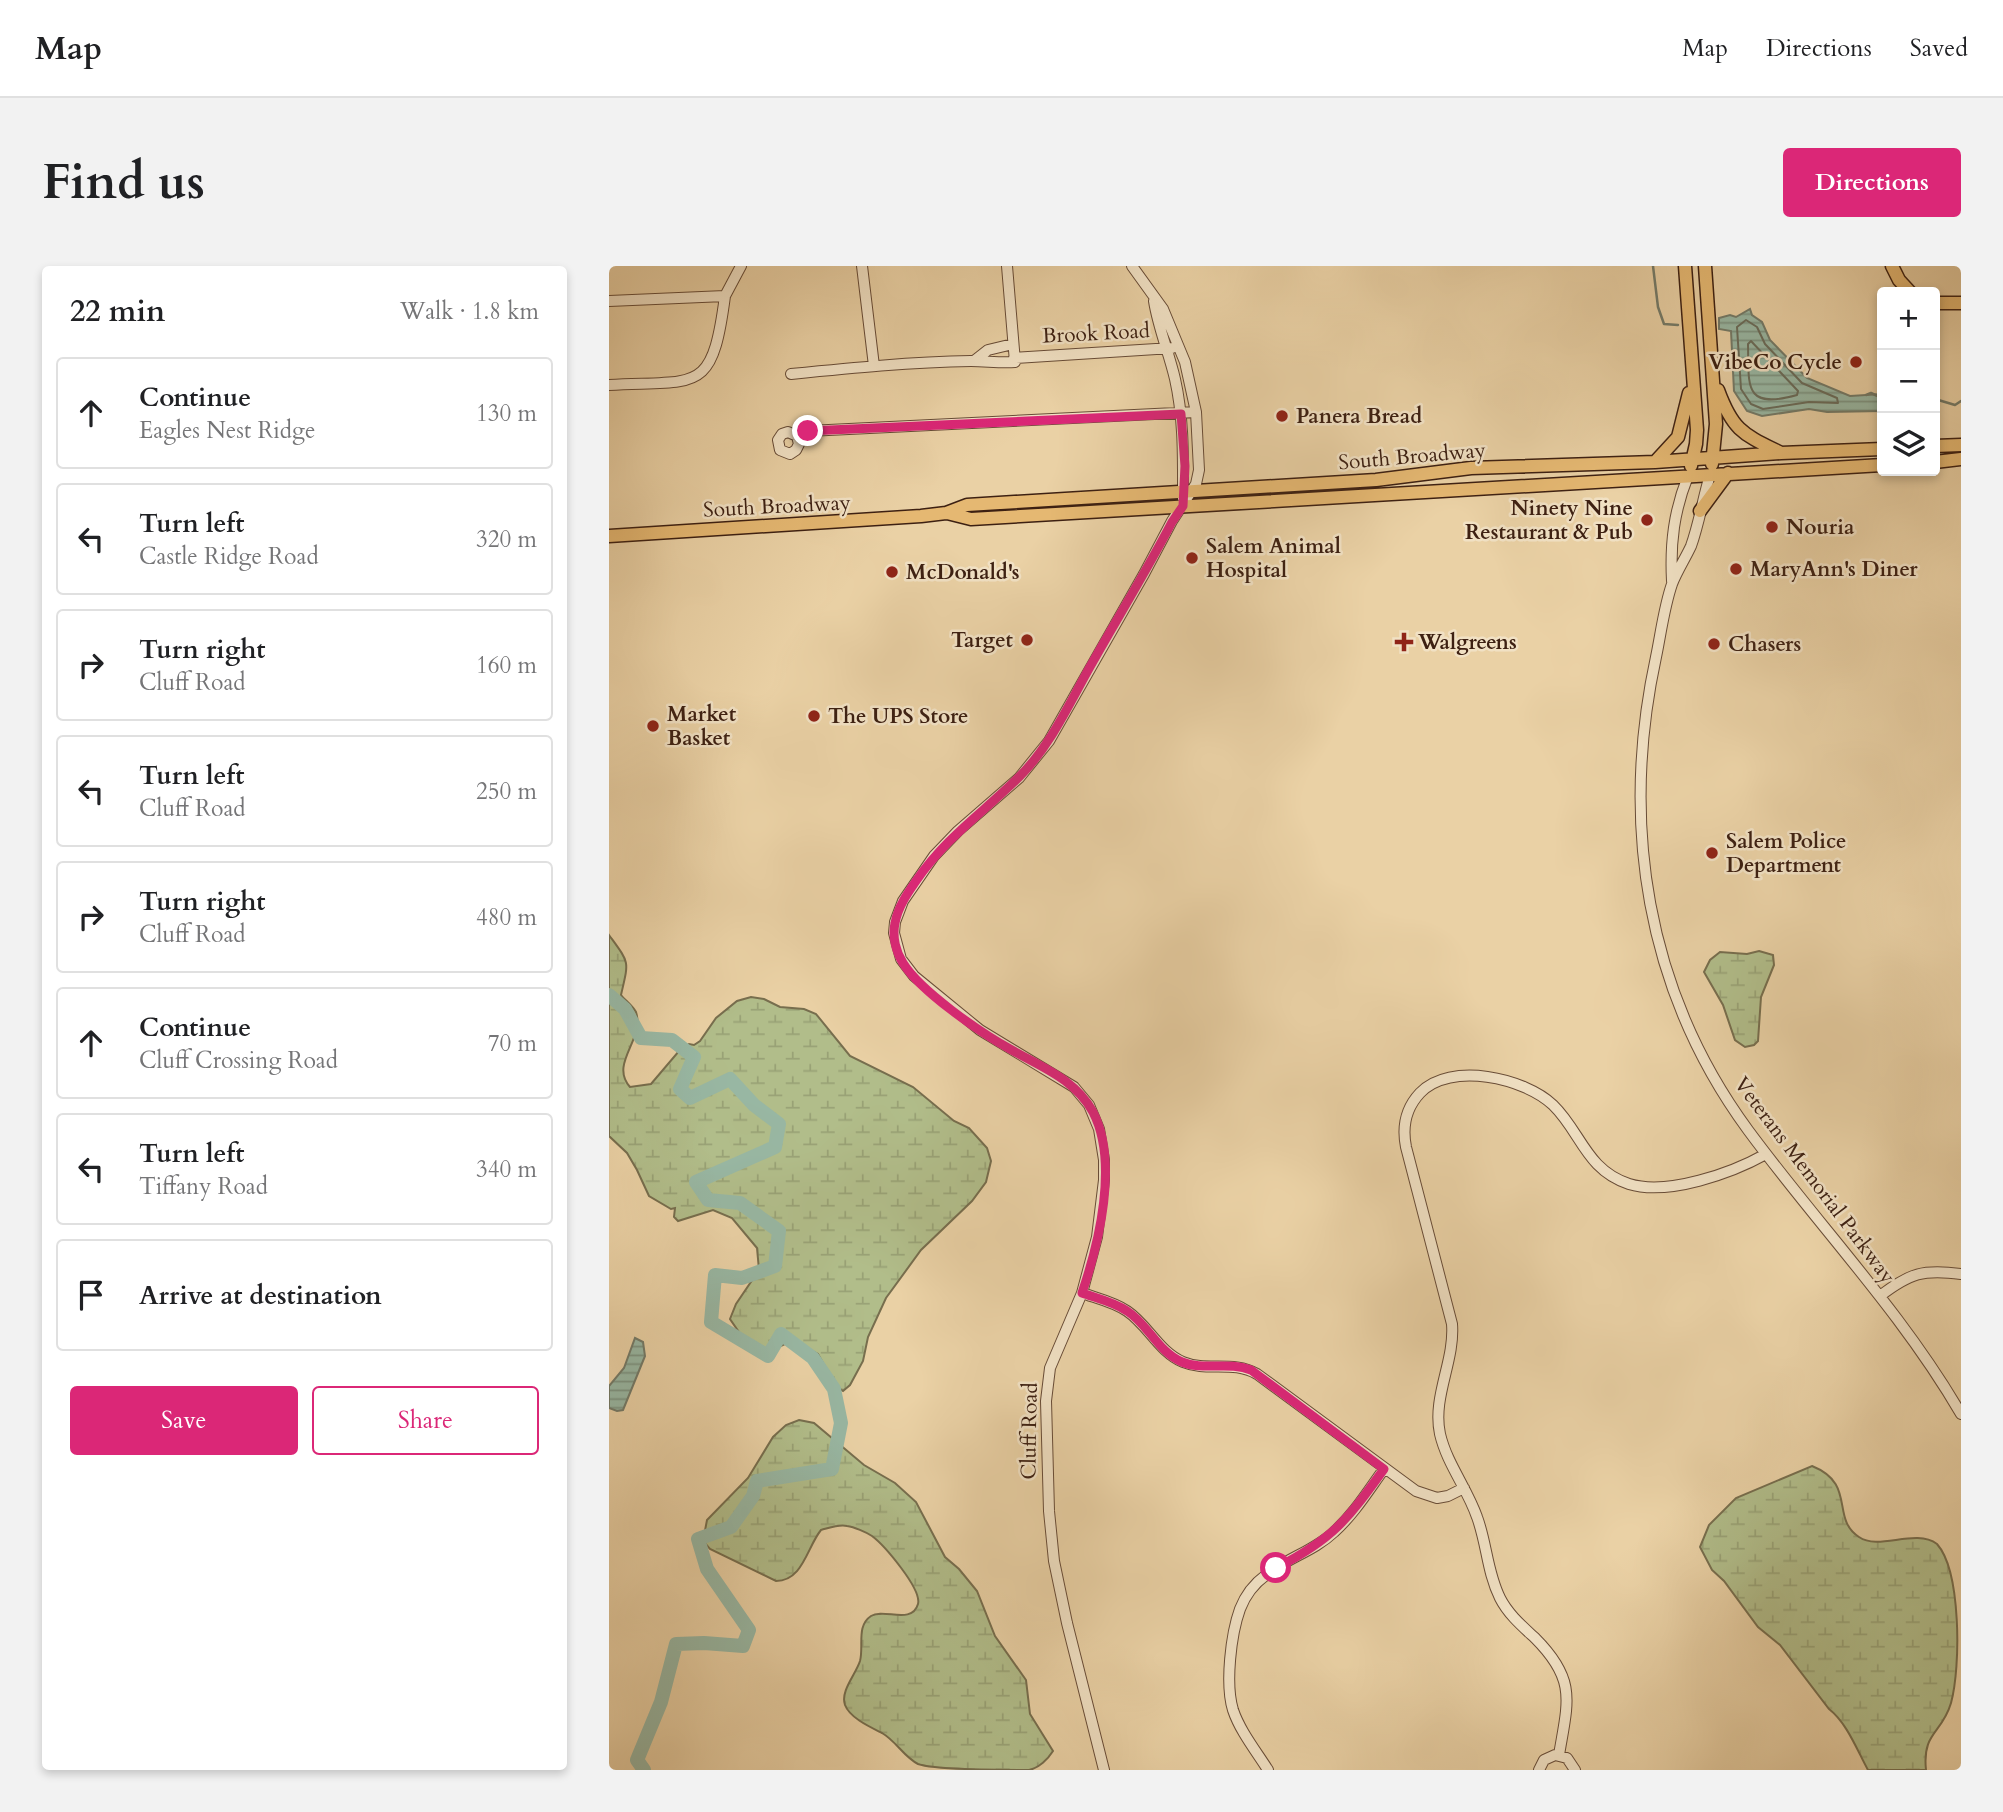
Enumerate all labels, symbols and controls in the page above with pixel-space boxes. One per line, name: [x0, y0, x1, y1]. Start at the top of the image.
text: Map: [35, 26, 102, 71]
text: Map: [1682, 32, 1728, 65]
text: Directions: [1766, 32, 1872, 65]
text: Saved: [1910, 32, 1968, 65]
button: Directions: [1783, 148, 1961, 217]
text: Find us: [42, 149, 205, 216]
map controls: [1877, 287, 1940, 476]
button: +: [1877, 287, 1940, 350]
text: 22 min: [70, 291, 165, 332]
text: Walk · 1.8 km: [400, 296, 539, 327]
street label: Brook Road: [1042, 316, 1151, 351]
place label: VibeCo Cycle: [1708, 348, 1842, 377]
button: −: [1877, 350, 1940, 413]
marker: VibeCo Cycle: [1848, 354, 1864, 370]
text: Continue: [139, 380, 251, 415]
icon: ahead: [72, 394, 110, 432]
text: 130 m: [476, 398, 537, 429]
place label: Panera Bread: [1296, 402, 1422, 431]
marker: Panera Bread: [1274, 408, 1290, 424]
button: layers: [1877, 413, 1940, 476]
text: Eagles Nest Ridge: [139, 415, 315, 446]
route end: [792, 415, 823, 446]
street label: South Broadway: [1337, 436, 1487, 477]
street label: South Broadway: [702, 488, 852, 525]
place label: Ninety Nine Restaurant & Pub: [1465, 494, 1633, 547]
text: Turn left: [139, 506, 244, 541]
marker: Ninety Nine Restaurant & Pub: [1639, 512, 1655, 528]
place label: Nouria: [1786, 513, 1855, 542]
marker: Nouria: [1764, 519, 1780, 535]
icon: left: [72, 520, 110, 558]
text: 320 m: [476, 524, 537, 555]
place label: Salem Animal Hospital: [1206, 532, 1341, 585]
text: Castle Ridge Road: [139, 541, 319, 572]
marker: Salem Animal Hospital: [1184, 550, 1200, 566]
place label: MaryAnn's Diner: [1750, 555, 1918, 584]
place label: McDonald's: [906, 558, 1020, 587]
marker: MaryAnn's Diner: [1728, 561, 1744, 577]
marker: McDonald's: [884, 564, 900, 580]
place label: Target: [951, 626, 1014, 655]
place label: Walgreens: [1417, 628, 1517, 657]
place label: Chasers: [1728, 630, 1801, 659]
text: Turn right: [139, 632, 266, 667]
marker: Target: [1019, 632, 1035, 648]
marker: Walgreens: [1396, 634, 1412, 650]
marker: Chasers: [1706, 636, 1722, 652]
icon: right: [72, 646, 110, 684]
text: 160 m: [476, 650, 537, 681]
text: Cluff Road: [139, 667, 246, 698]
place label: Market Basket: [667, 700, 737, 753]
place label: The UPS Store: [828, 702, 968, 731]
marker: The UPS Store: [806, 708, 822, 724]
marker: Market Basket: [645, 718, 661, 734]
text: Turn left: [139, 758, 244, 793]
icon: left: [72, 772, 110, 810]
text: 250 m: [476, 776, 537, 807]
text: Cluff Road: [139, 793, 246, 824]
place label: Salem Police Department: [1726, 827, 1846, 880]
marker: Salem Police Department: [1704, 845, 1720, 861]
text: Turn right: [139, 884, 266, 919]
icon: right: [72, 898, 110, 936]
text: 480 m: [476, 902, 537, 933]
text: Cluff Road: [139, 919, 246, 950]
text: Continue: [139, 1010, 251, 1045]
icon: ahead: [72, 1024, 110, 1062]
text: 70 m: [488, 1028, 537, 1059]
text: Cluff Crossing Road: [139, 1045, 338, 1076]
street label: Veterans Memorial Parkway: [1727, 1071, 1902, 1290]
text: Turn left: [139, 1136, 244, 1171]
icon: left: [72, 1150, 110, 1188]
text: 340 m: [476, 1154, 537, 1185]
text: Tiffany Road: [139, 1171, 268, 1202]
icon: arrive: [72, 1276, 110, 1314]
text: Arrive at destination: [139, 1278, 382, 1313]
street label: Cluff Road: [1014, 1382, 1045, 1480]
button: Save: [70, 1386, 298, 1455]
button: Share: [312, 1386, 539, 1455]
route start: [1260, 1552, 1291, 1583]

